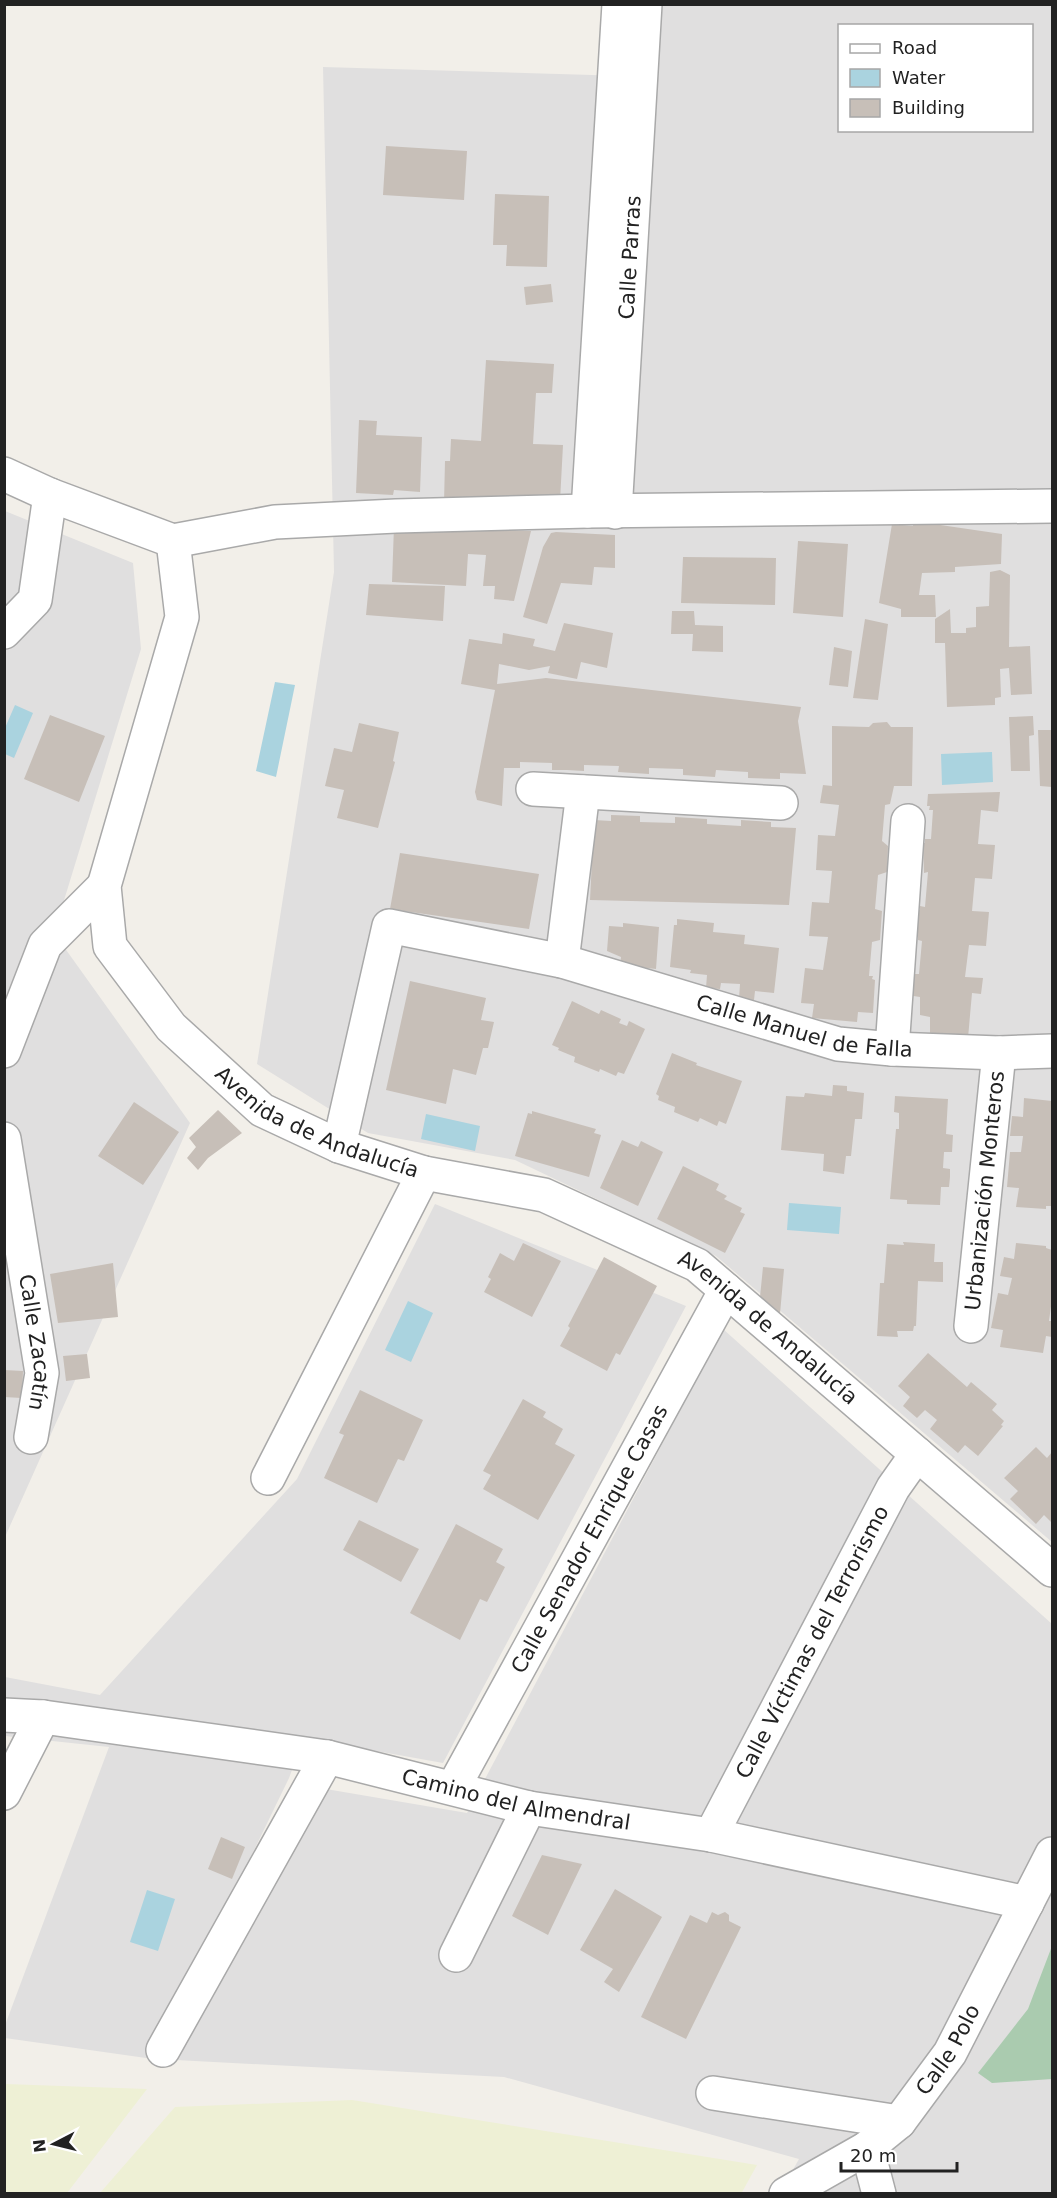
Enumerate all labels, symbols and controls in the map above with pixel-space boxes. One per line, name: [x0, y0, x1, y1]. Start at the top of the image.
legend: [838, 24, 1033, 132]
text: Road: [892, 37, 937, 58]
text: Water: [892, 67, 946, 88]
text: Building: [892, 97, 965, 118]
street label: Calle Parras: [614, 195, 646, 320]
street label: Calle Manuel de Falla: [693, 990, 913, 1062]
street label: Avenida de Andalucía: [210, 1062, 422, 1183]
street label: Urbanización Monteros: [961, 1070, 1009, 1312]
street label: Avenida de Andalucía: [675, 1246, 862, 1409]
street label: Calle Zacatín: [14, 1272, 54, 1412]
street label: Calle Senador Enrique Casas: [506, 1401, 673, 1677]
street label: Calle Víctimas del Terrorismo: [731, 1501, 894, 1782]
street label: Camino del Almendral: [399, 1764, 632, 1835]
street label: Calle Polo: [911, 2000, 985, 2100]
north arrow: [24, 2114, 84, 2174]
scale bar: [841, 2135, 956, 2173]
text: N: [29, 2138, 50, 2154]
text: 20 m: [850, 2145, 896, 2166]

